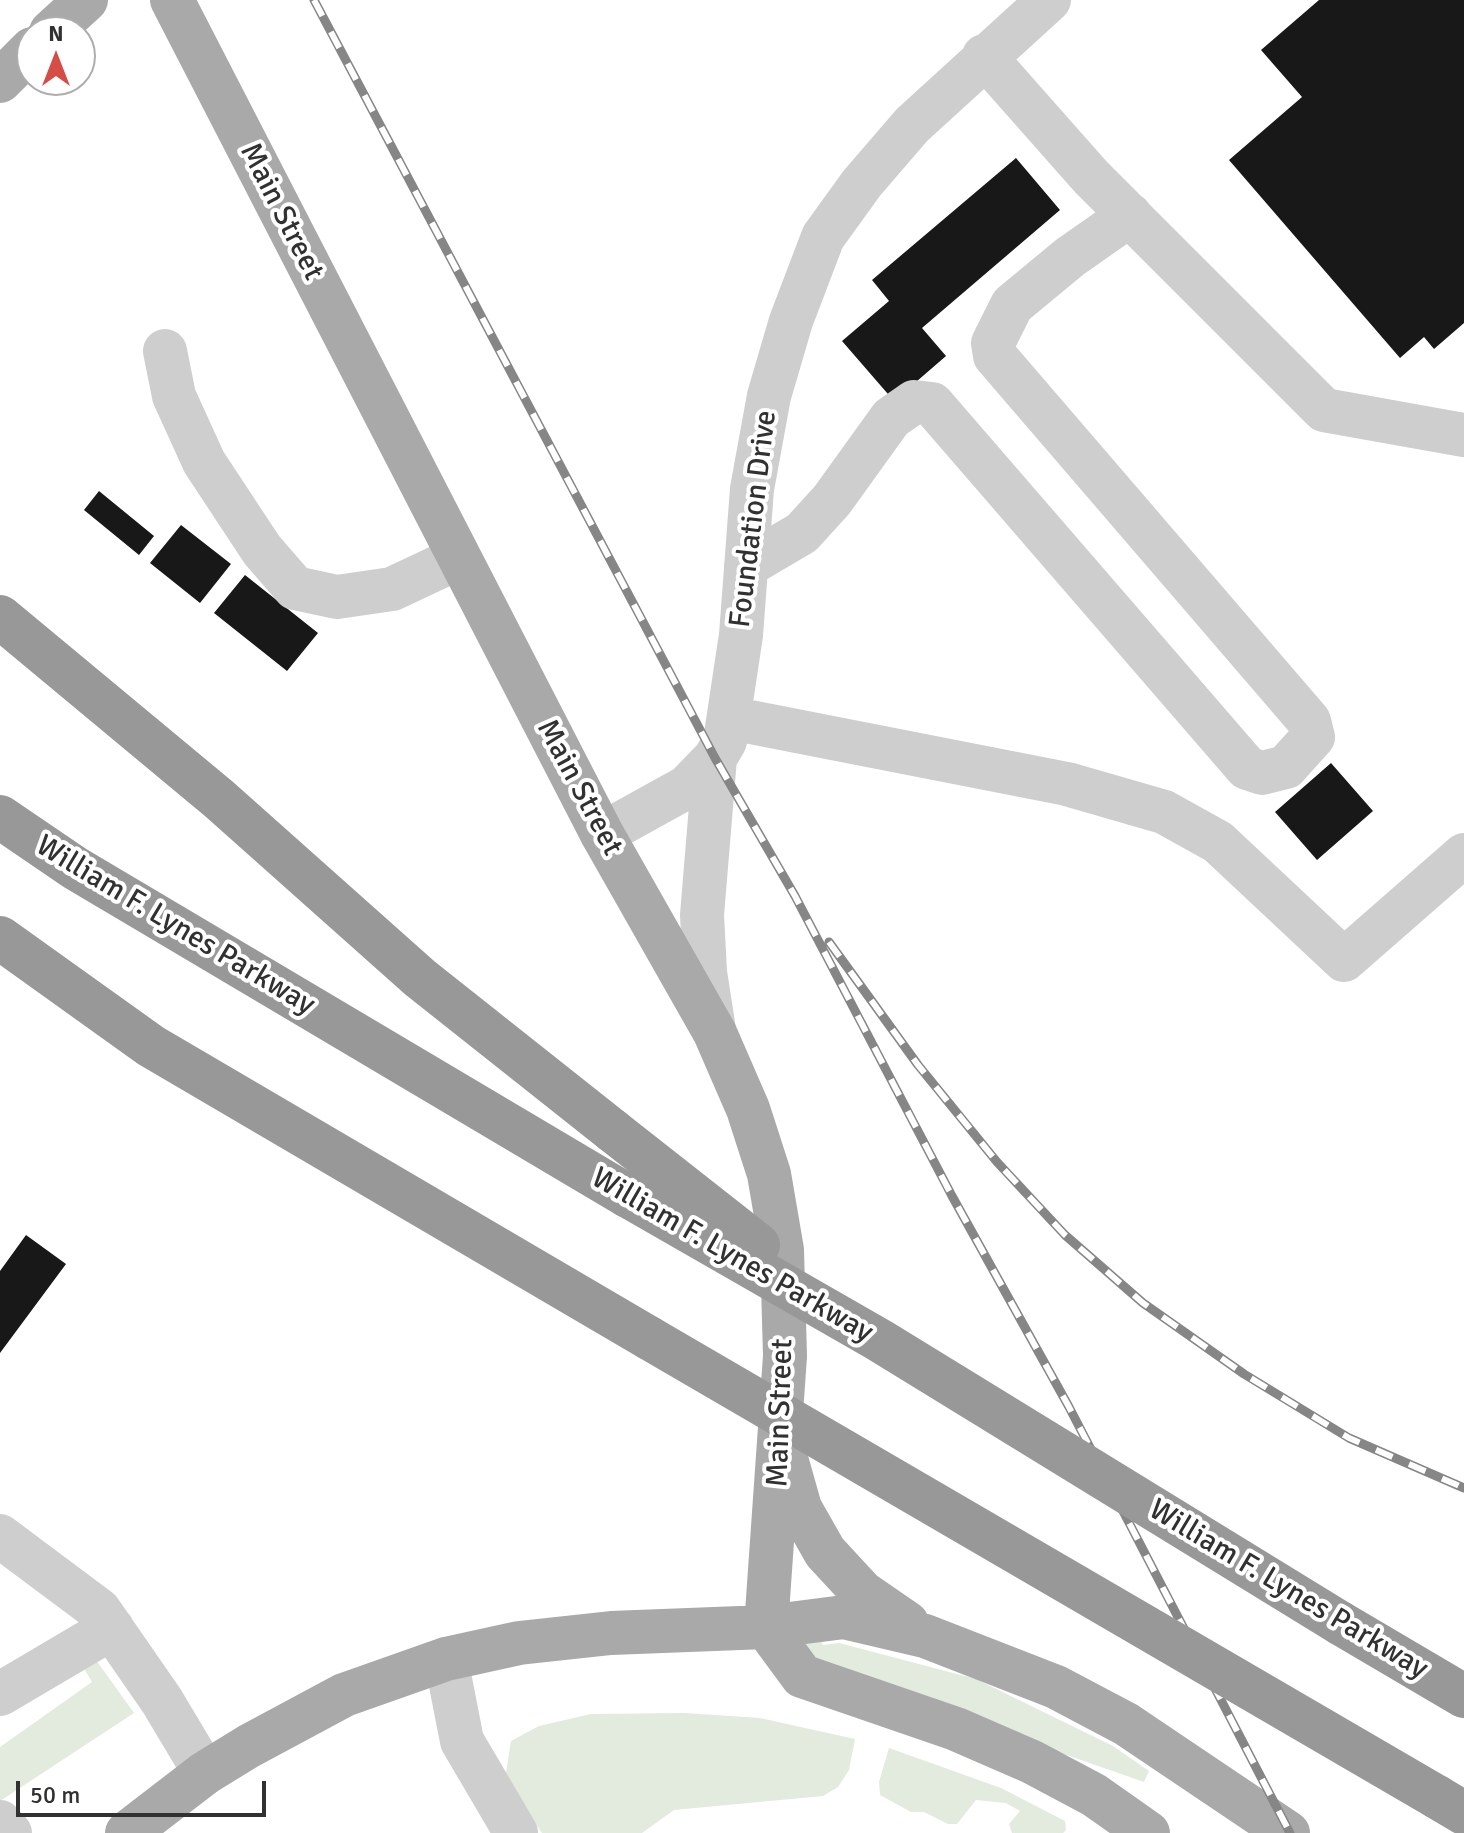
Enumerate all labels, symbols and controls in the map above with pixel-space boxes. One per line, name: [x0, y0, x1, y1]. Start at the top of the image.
north arrow: [16, 16, 96, 96]
text: N: [48, 20, 64, 47]
street label: Main Street: [231, 138, 331, 286]
street label: Foundation Drive: [723, 408, 785, 630]
street label: Main Street: [528, 714, 630, 862]
street label: William F. Lynes Parkway: [29, 828, 321, 1024]
street label: William F. Lynes Parkway: [585, 1161, 879, 1351]
street label: Main Street: [760, 1338, 802, 1488]
street label: William F. Lynes Parkway: [1142, 1492, 1434, 1688]
scale bar: [20, 1765, 270, 1815]
text: 50 m: [30, 1780, 80, 1810]

